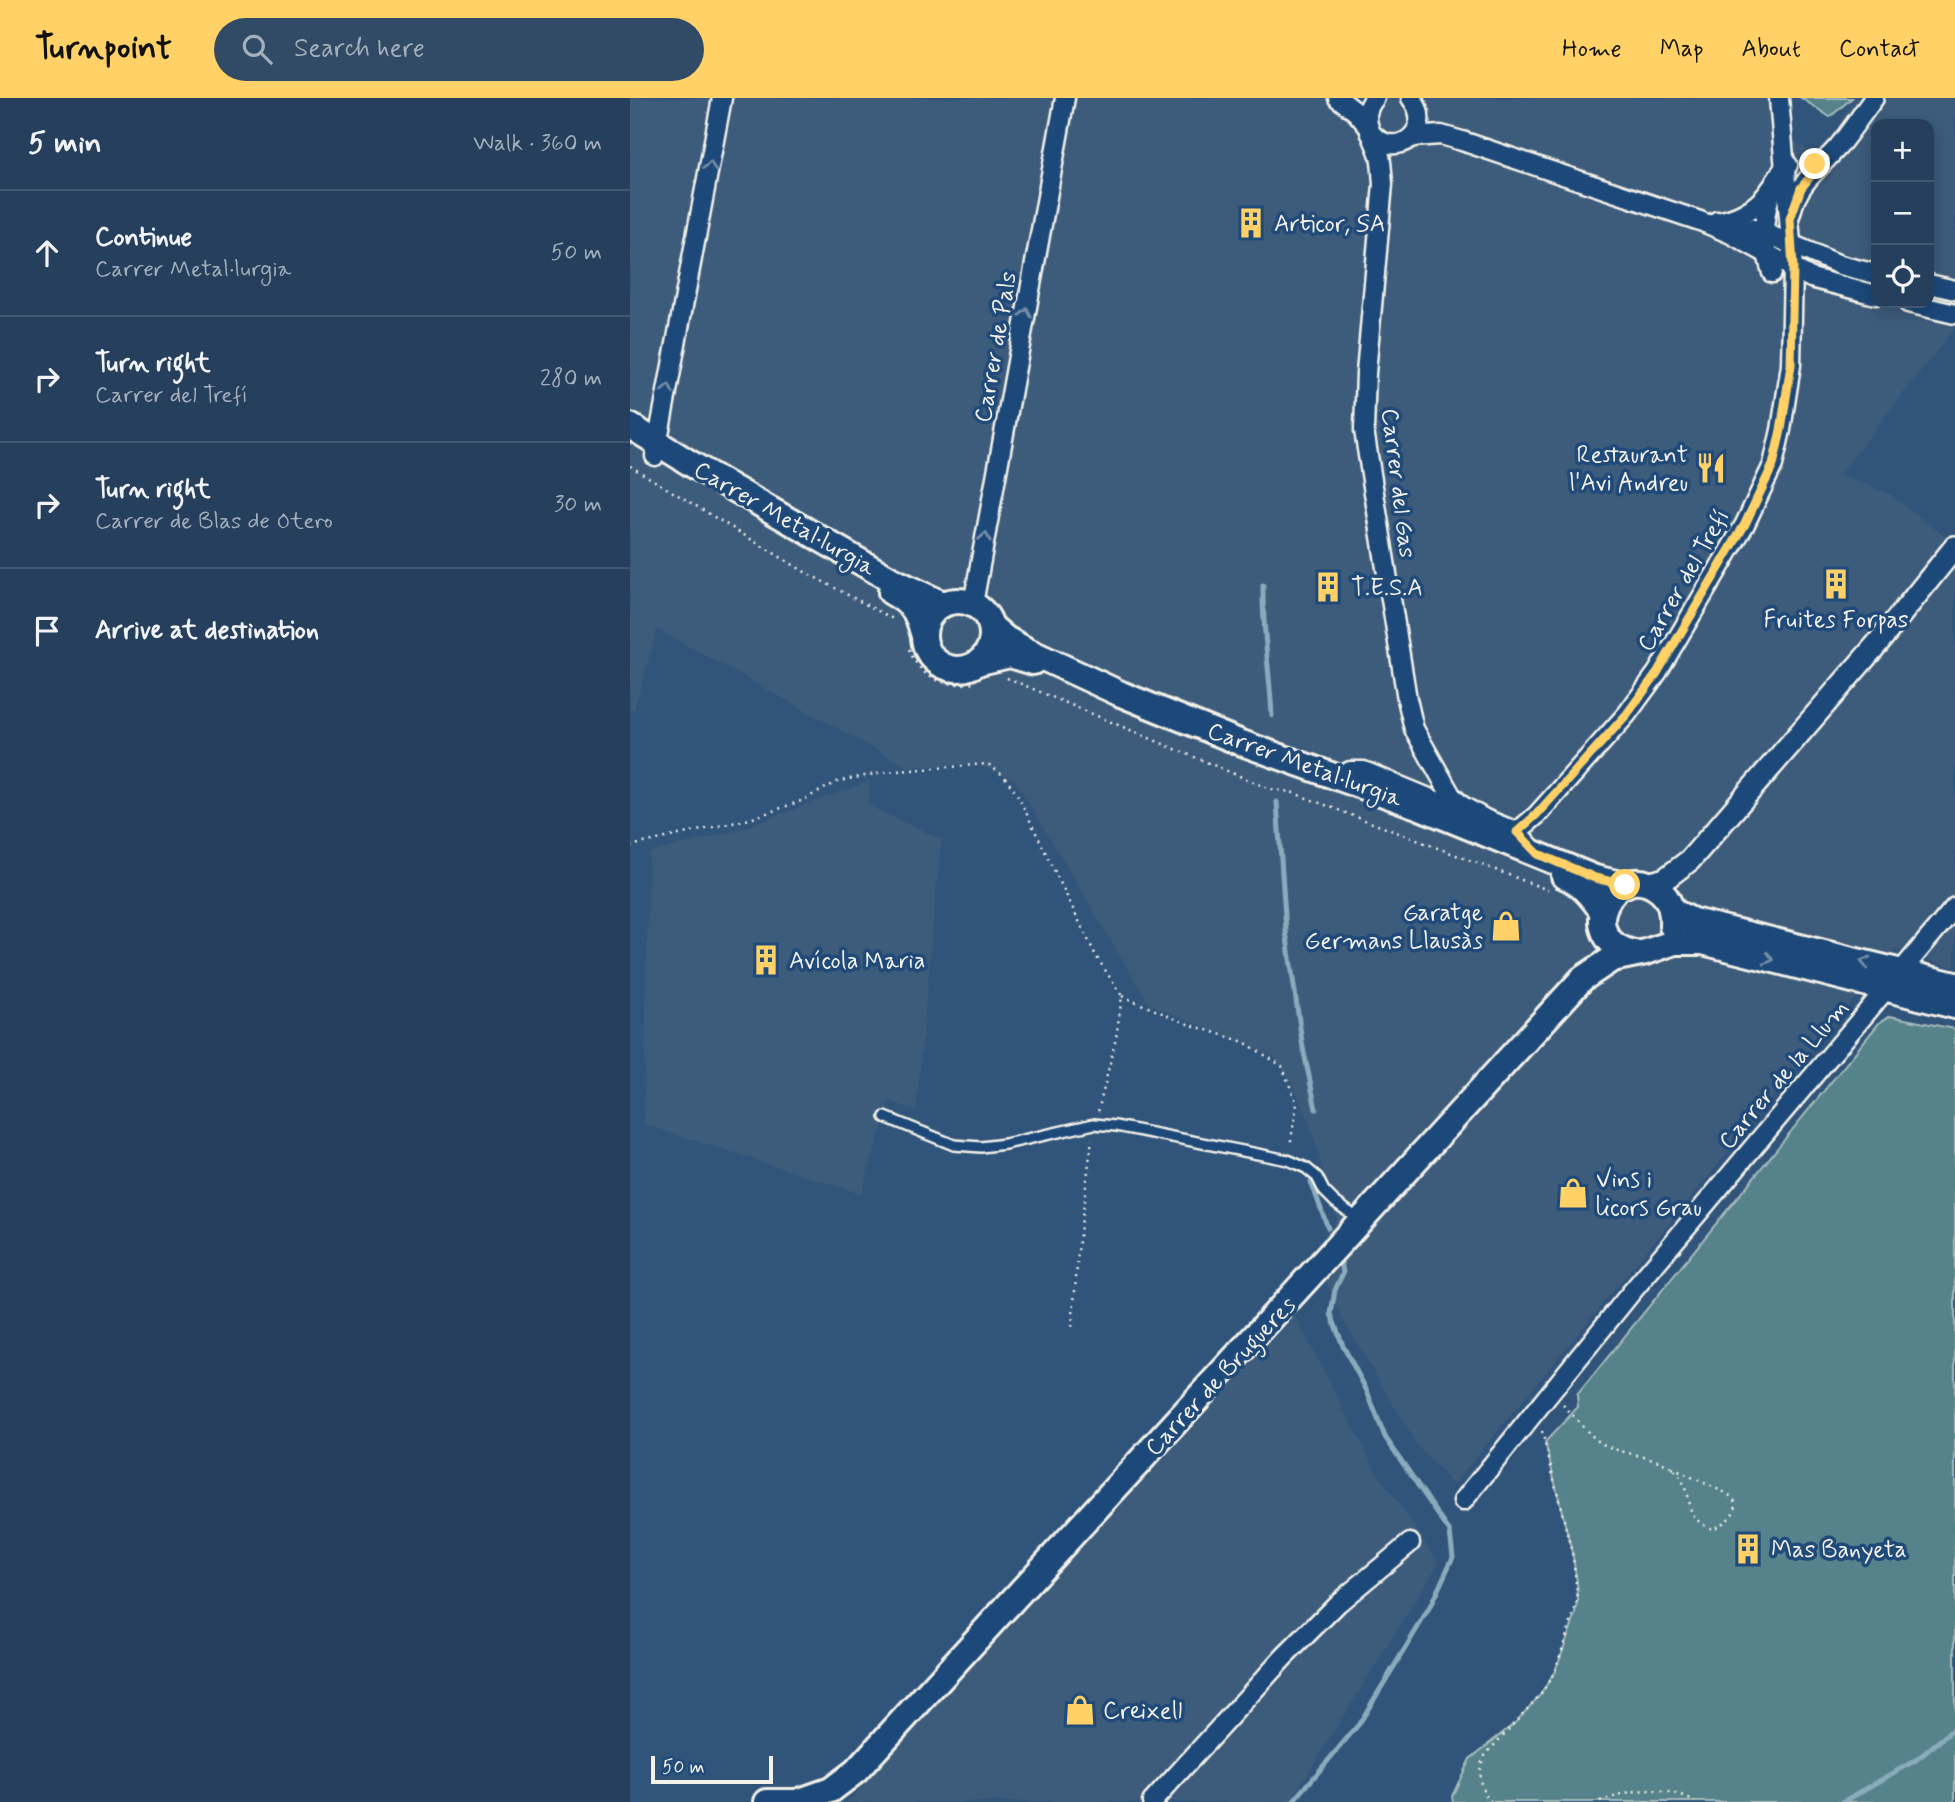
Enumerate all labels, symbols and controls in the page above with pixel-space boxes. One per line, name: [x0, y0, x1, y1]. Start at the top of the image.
search box: [214, 18, 704, 81]
text: Turnpoint: [35, 27, 172, 71]
icon: search: [238, 30, 276, 68]
text: Search here: [294, 32, 425, 66]
text: Home: [1562, 34, 1622, 65]
text: Map: [1660, 34, 1704, 65]
text: About: [1742, 34, 1801, 65]
text: Contact: [1839, 34, 1920, 65]
map controls: [1871, 119, 1934, 308]
button: +: [1871, 119, 1934, 182]
text: 5 min: [28, 124, 102, 163]
text: Walk · 360 m: [473, 129, 602, 159]
route end: [1799, 148, 1830, 179]
one-way arrow: [701, 160, 716, 172]
button: −: [1871, 182, 1934, 245]
building icon: Articor, SA: [1234, 206, 1268, 240]
place label: Articor, SA: [1274, 209, 1385, 240]
text: Continue: [95, 221, 192, 255]
icon: ahead: [28, 234, 66, 272]
text: 50 m: [551, 238, 602, 268]
button: locate: [1871, 245, 1934, 308]
text: Carrer Metal·lurgia: [95, 255, 291, 285]
street label: Carrer de Pals: [968, 269, 1025, 425]
one-way arrow: [1018, 307, 1033, 319]
text: Turn right: [95, 347, 211, 381]
icon: right: [28, 360, 66, 398]
text: 280 m: [540, 364, 602, 394]
text: Carrer del Trefí: [95, 381, 248, 411]
one-way arrow: [660, 383, 675, 395]
street label: Carrer del Gas: [1373, 407, 1422, 560]
place label: Restaurant l'Avi Andreu: [1569, 440, 1688, 499]
restaurant icon: Restaurant l'Avi Andreu: [1694, 451, 1728, 485]
street label: Carrer Metal·lurgia: [687, 455, 881, 586]
text: Turn right: [95, 473, 211, 507]
icon: right: [28, 486, 66, 524]
text: 30 m: [554, 490, 602, 520]
street label: Carrer del Trefí: [1631, 504, 1738, 658]
text: Carrer de Blas de Otero: [95, 507, 333, 537]
one-way arrow: [977, 531, 992, 543]
building icon: Fruites Forpas: [1819, 567, 1853, 601]
building icon: T.E.S.A: [1311, 570, 1345, 604]
place label: T.E.S.A: [1351, 573, 1423, 604]
place label: Fruites Forpas: [1763, 605, 1909, 636]
icon: arrive: [28, 612, 66, 650]
text: Arrive at destination: [95, 614, 319, 648]
street label: Carrer Metal·lurgia: [1202, 716, 1407, 817]
route start: [1609, 869, 1640, 900]
place label: Garatge Germans Llausàs: [1304, 898, 1483, 957]
shop icon: Garatge Germans Llausàs: [1489, 909, 1523, 943]
building icon: Avícola Maria: [749, 943, 783, 977]
place label: Avícola Maria: [789, 946, 925, 977]
one-way arrow: [1763, 951, 1775, 965]
one-way arrow: [1859, 956, 1871, 970]
street label: Carrer de la Llum: [1712, 993, 1856, 1156]
place label: Vins i licors Grau: [1596, 1165, 1702, 1224]
shop icon: Vins i licors Grau: [1556, 1176, 1590, 1210]
street label: Carrer de Brugueres: [1139, 1290, 1306, 1466]
building icon: Mas Banyeta: [1731, 1532, 1765, 1566]
place label: Mas Banyeta: [1771, 1535, 1907, 1566]
shop icon: Creixell: [1063, 1693, 1097, 1727]
place label: Creixell: [1103, 1696, 1182, 1727]
scale bar: [651, 1753, 774, 1785]
text: 50 m: [662, 1755, 705, 1780]

